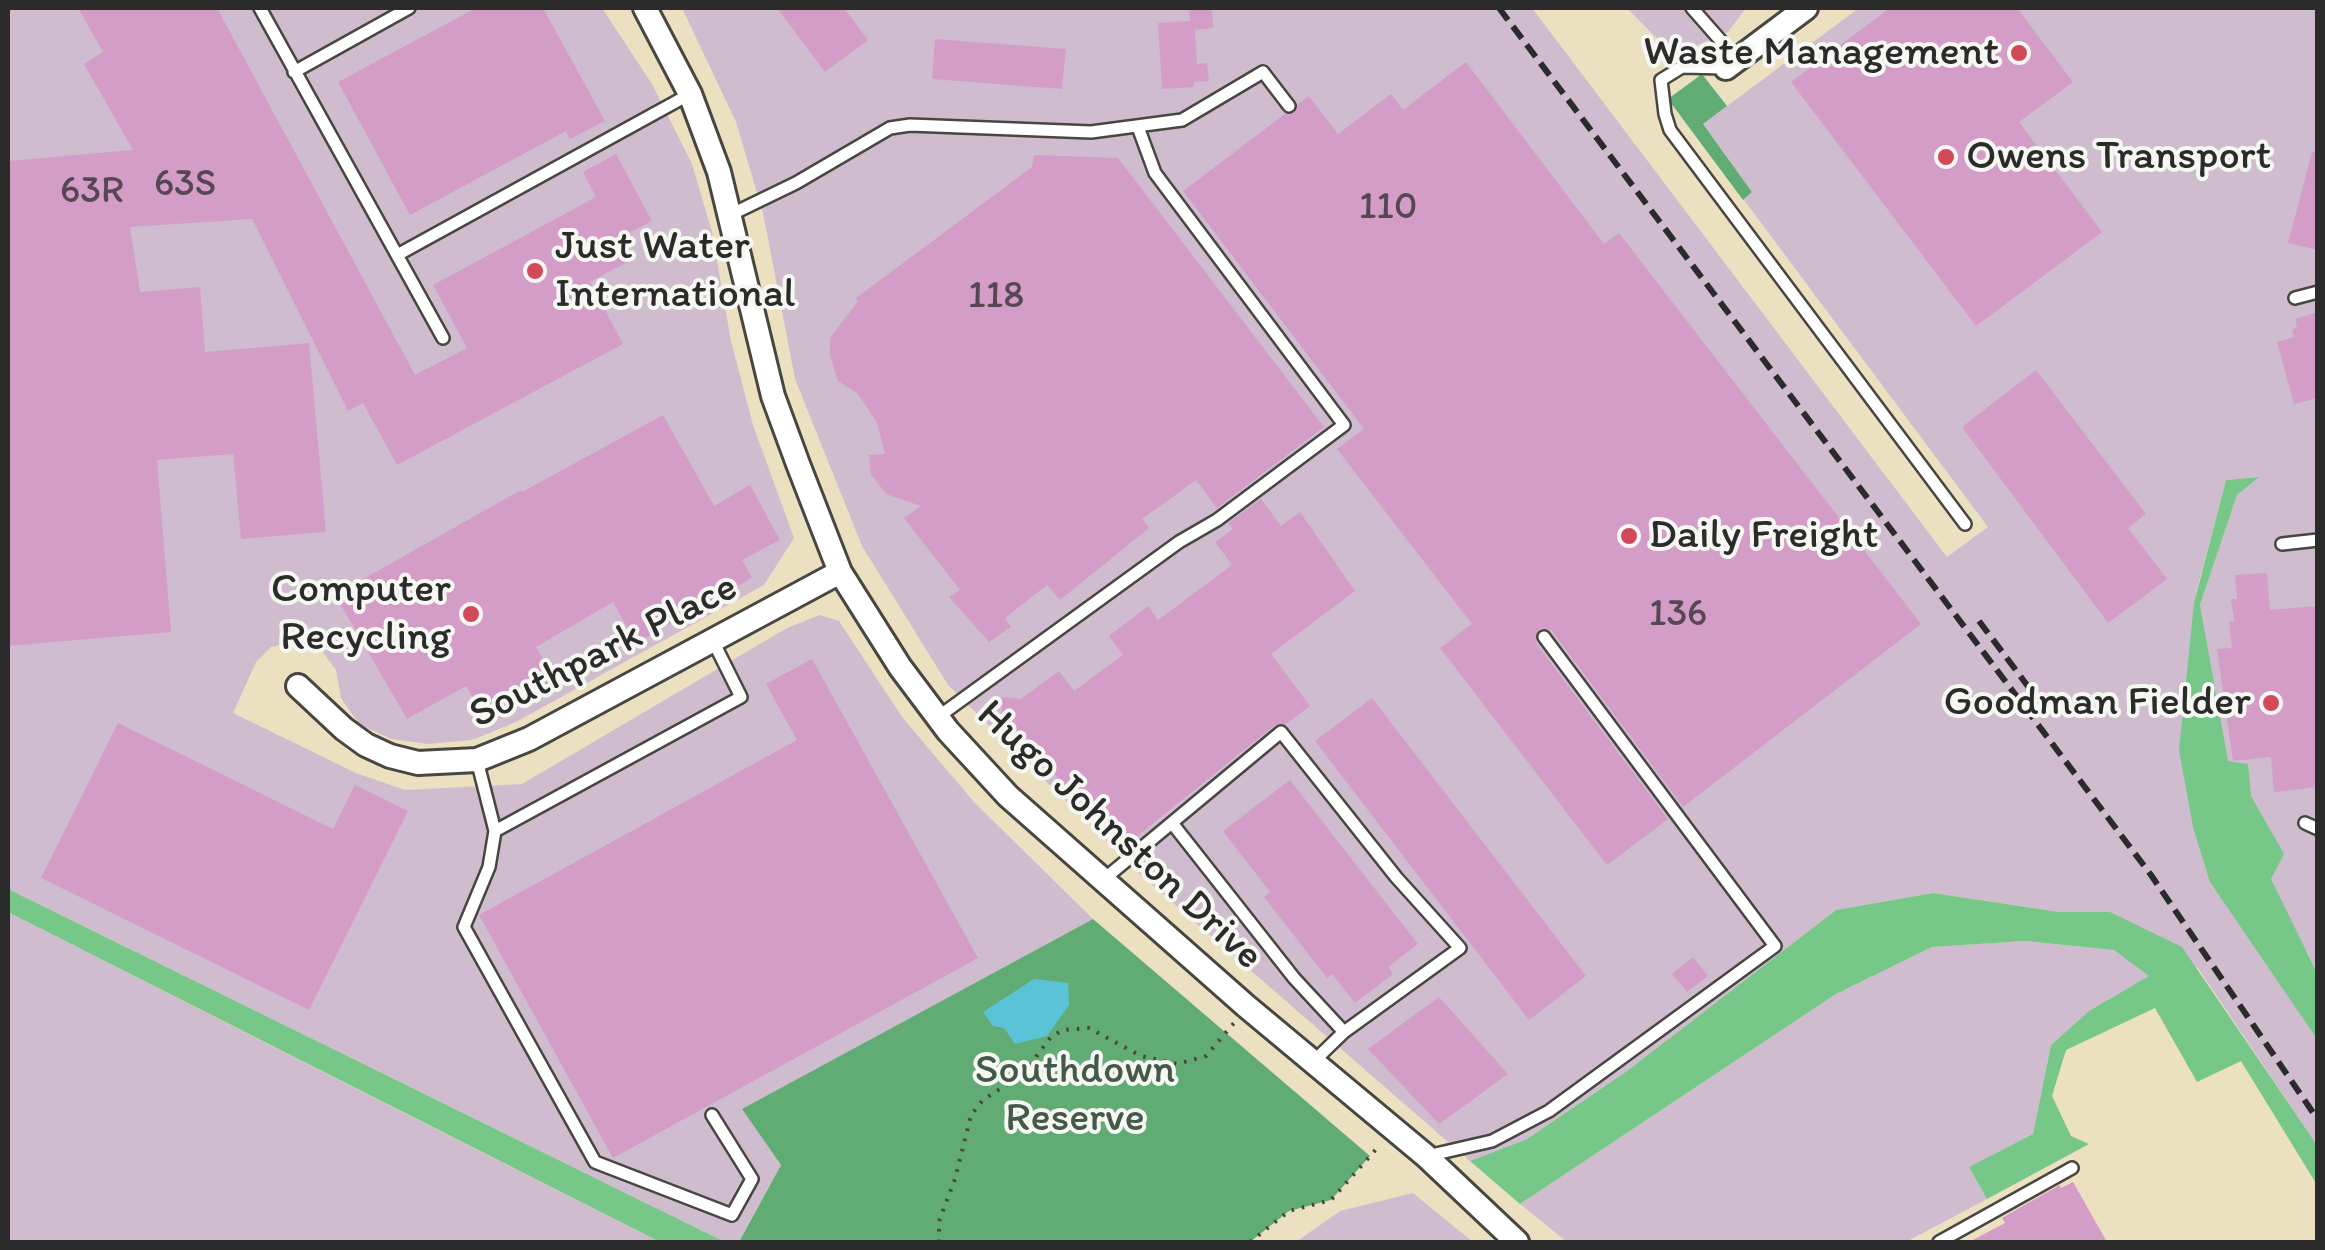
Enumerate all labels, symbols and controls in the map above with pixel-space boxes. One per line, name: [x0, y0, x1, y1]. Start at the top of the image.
place label: Waste Management: [1643, 28, 1999, 78]
marker: Waste Management: [2008, 42, 2030, 64]
place label: Owens Transport: [1966, 132, 2271, 182]
marker: Owens Transport: [1935, 146, 1957, 168]
house number: 63S: [154, 162, 216, 208]
house number: 63R: [60, 169, 124, 215]
house number: 110: [1359, 185, 1417, 231]
place label: Just Water International: [555, 222, 795, 320]
marker: Just Water International: [524, 260, 546, 282]
house number: 118: [968, 274, 1024, 320]
place label: Daily Freight: [1649, 511, 1879, 561]
marker: Daily Freight: [1618, 525, 1640, 547]
street label: Southpark Place: [462, 563, 746, 741]
place label: Computer Recycling: [271, 565, 451, 664]
house number: 136: [1649, 592, 1707, 638]
marker: Computer Recycling: [460, 603, 482, 625]
place label: Goodman Fielder: [1944, 678, 2251, 728]
street label: Hugo Johnston Drive: [965, 690, 1273, 982]
marker: Goodman Fielder: [2260, 692, 2282, 714]
park label: Southdown Reserve: [975, 1046, 1175, 1144]

